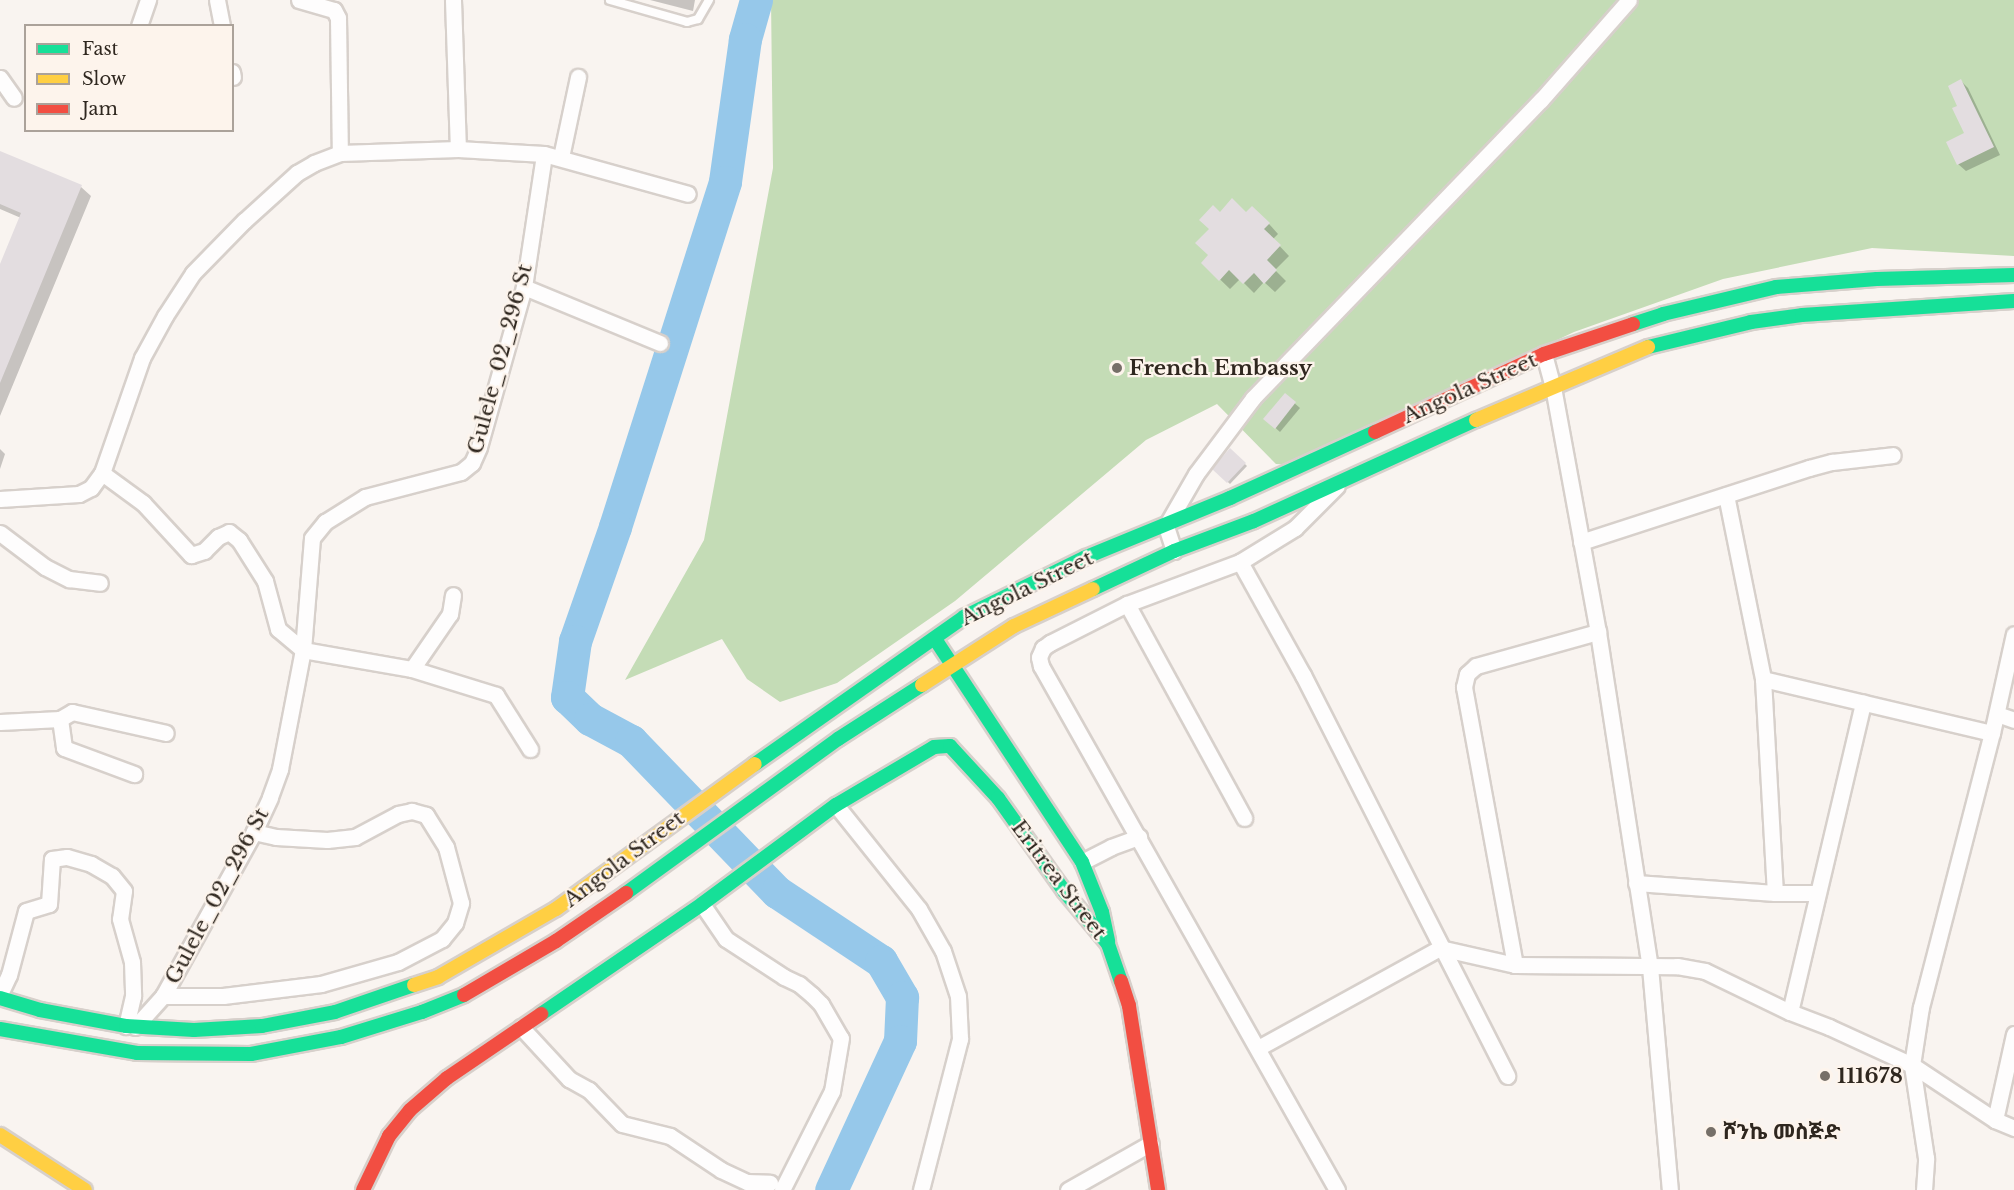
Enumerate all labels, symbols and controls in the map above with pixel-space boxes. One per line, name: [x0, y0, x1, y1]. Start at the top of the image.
legend: [24, 24, 234, 132]
text: Fast: [82, 38, 118, 60]
text: Slow: [82, 68, 126, 90]
text: Jam: [82, 98, 118, 120]
street label: Gulele_02_296 St: [463, 261, 537, 457]
street label: Angola Street: [1399, 347, 1541, 429]
place label: French Embassy: [1129, 355, 1312, 381]
marker: French Embassy: [1110, 361, 1124, 375]
street label: Angola Street: [957, 545, 1097, 631]
street label: Gulele_02_296 St: [160, 804, 274, 988]
street label: Angola Street: [559, 805, 689, 913]
street label: Eritrea Street: [1006, 815, 1112, 945]
place label: 111678: [1837, 1063, 1903, 1089]
marker: 111678: [1818, 1069, 1832, 1083]
place label: ሾንኬ መስጅድ: [1723, 1119, 1841, 1145]
marker: ሾንኬ መስጅድ: [1704, 1125, 1718, 1139]

